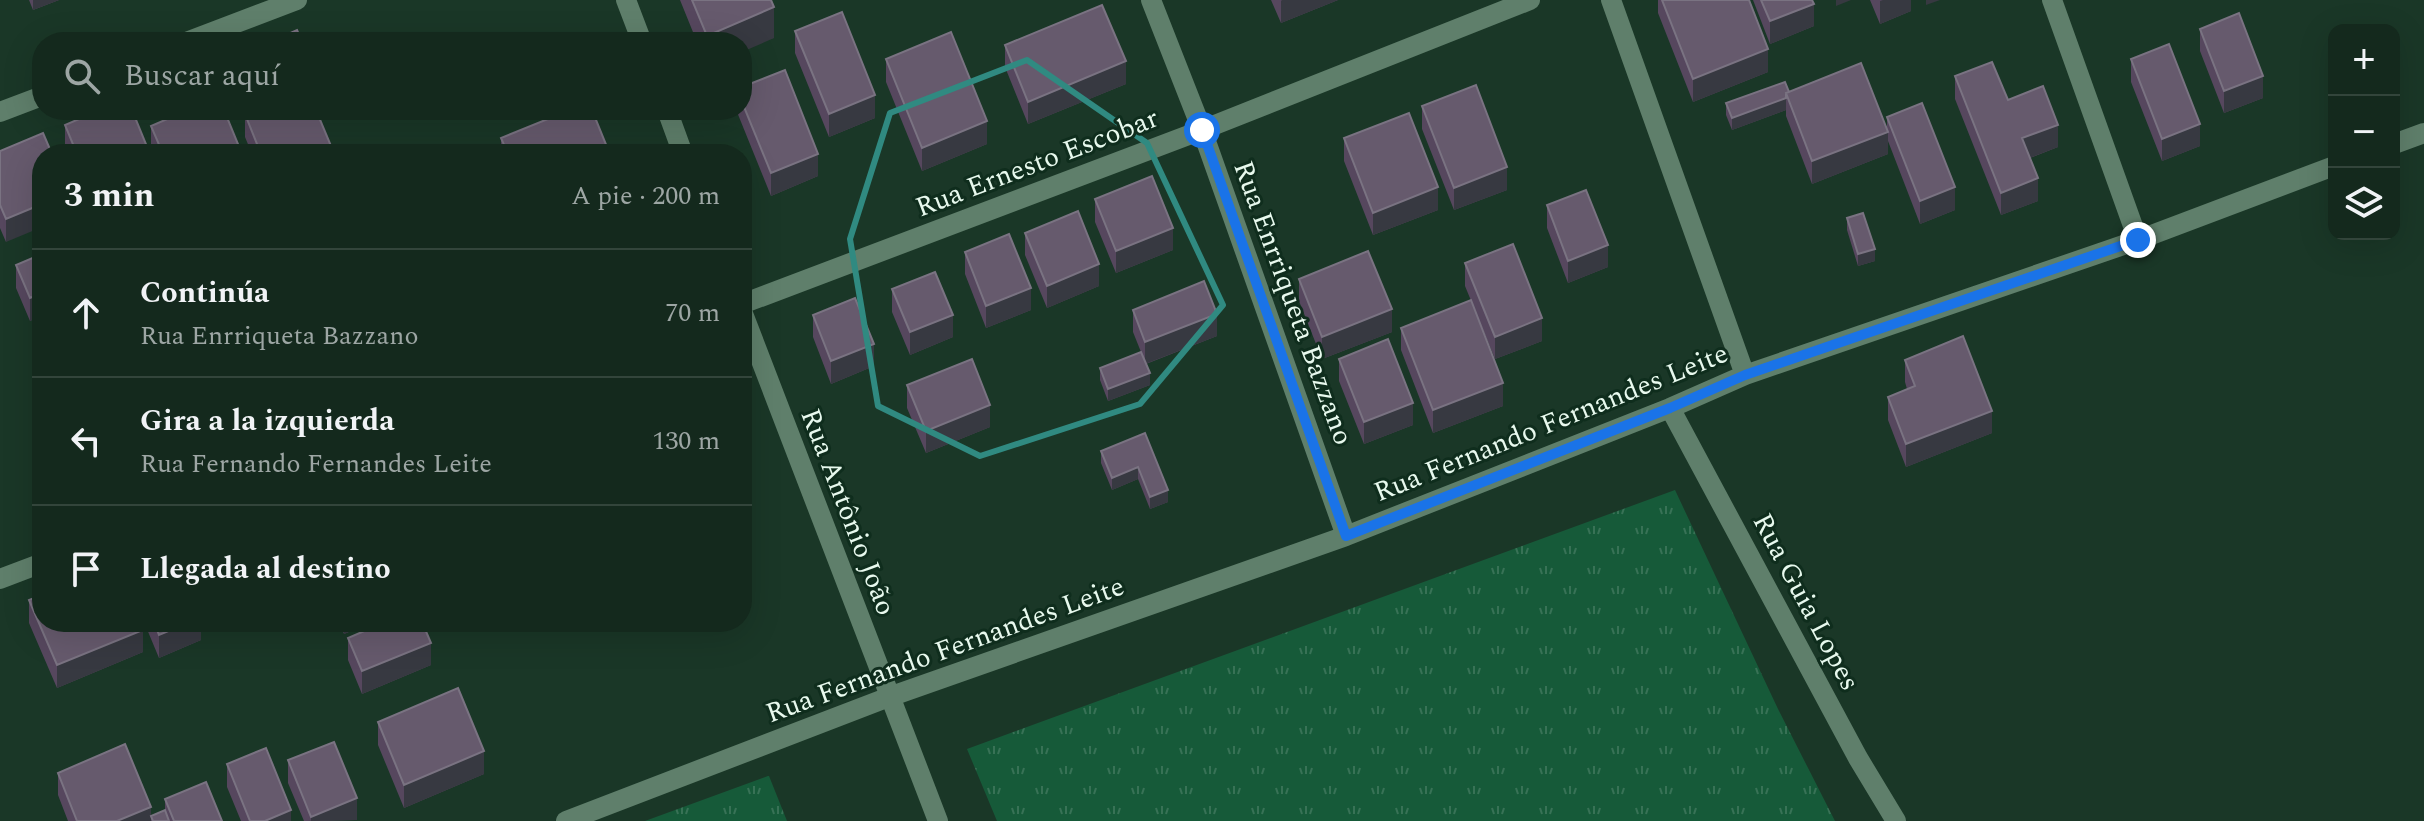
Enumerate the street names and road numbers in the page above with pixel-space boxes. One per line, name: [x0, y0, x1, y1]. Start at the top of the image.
street label: Rua Ernesto Escobar: [909, 97, 1165, 229]
street label: Rua Enrriqueta Bazzano: [1222, 155, 1364, 451]
street label: Rua Fernando Fernandes Leite: [1367, 332, 1735, 514]
street label: Rua Antônio João: [789, 402, 907, 622]
street label: Rua Guia Lopes: [1741, 505, 1871, 699]
street label: Rua Fernando Fernandes Leite: [760, 565, 1130, 735]

